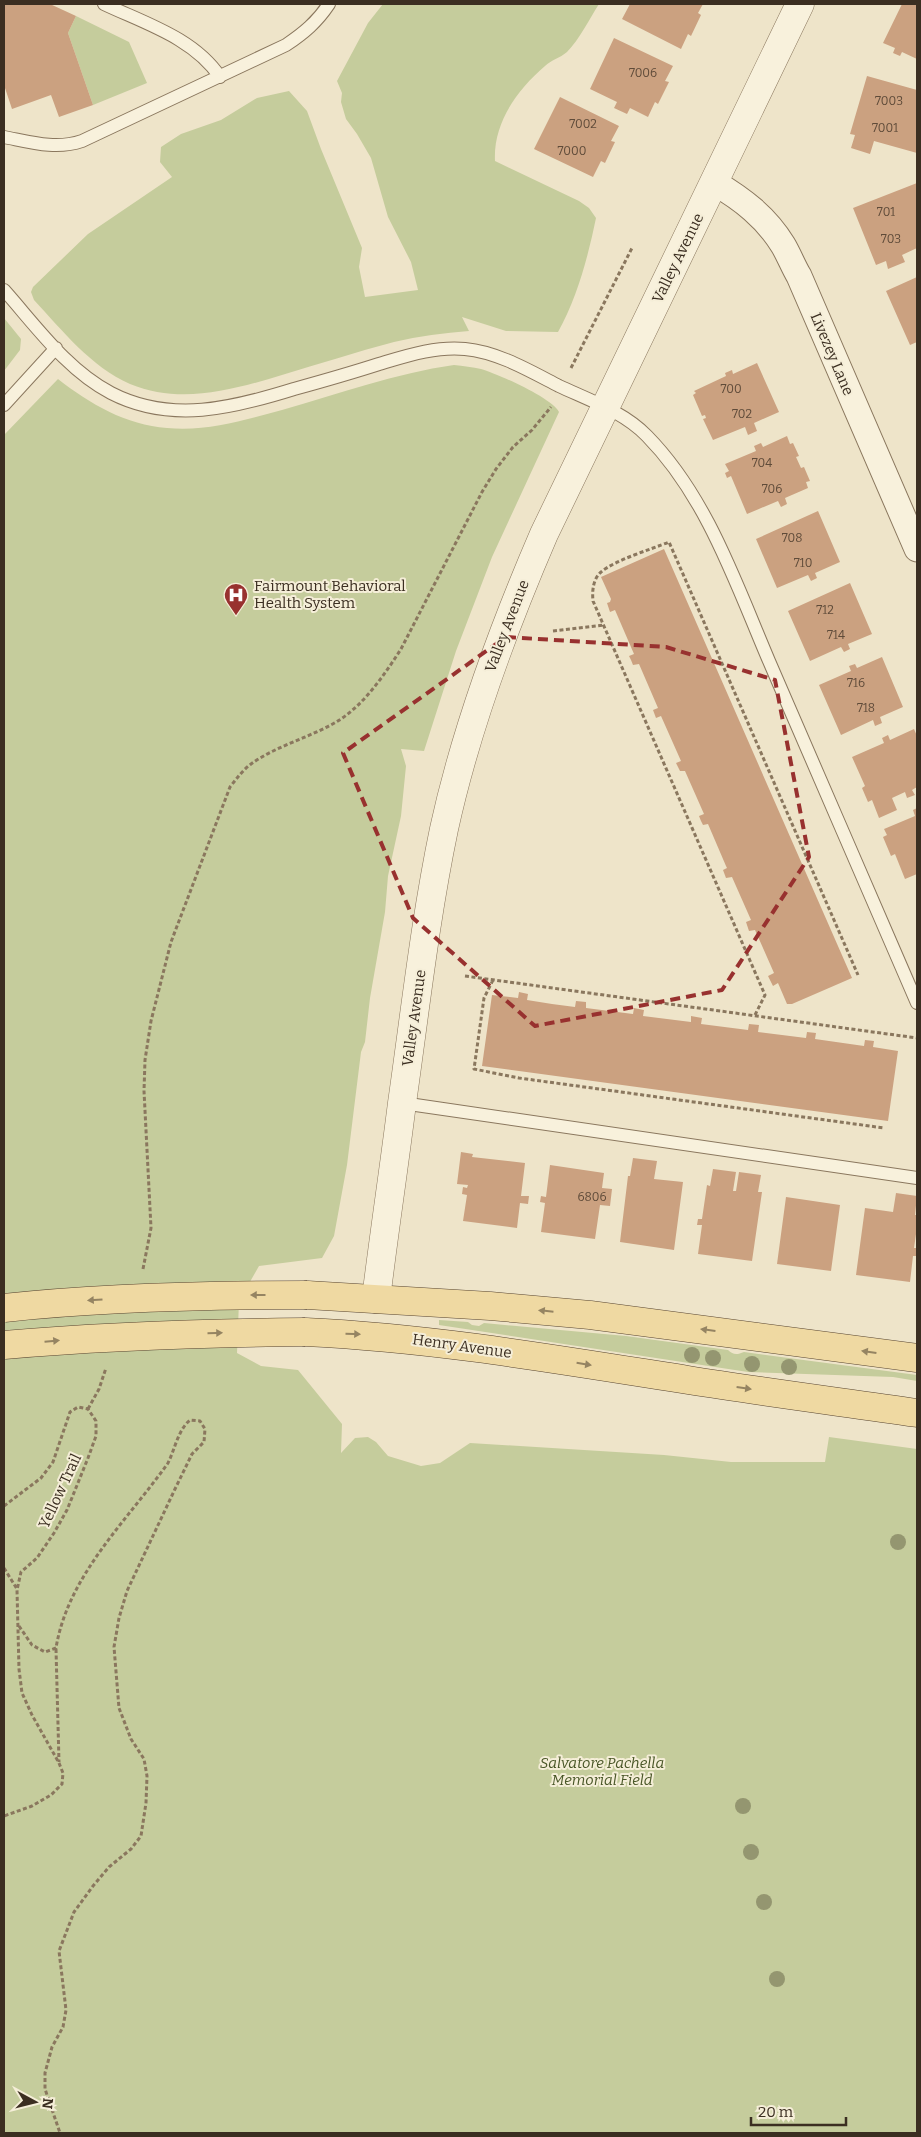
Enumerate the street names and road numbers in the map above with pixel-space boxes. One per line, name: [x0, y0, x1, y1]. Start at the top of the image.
street label: Valley Avenue: [649, 210, 707, 306]
street label: Livezey Lane: [807, 310, 857, 398]
street label: Valley Avenue: [481, 577, 533, 675]
street label: Valley Avenue: [398, 968, 430, 1068]
street label: Henry Avenue: [411, 1330, 513, 1362]
street label: Yellow Trail: [35, 1451, 85, 1531]

